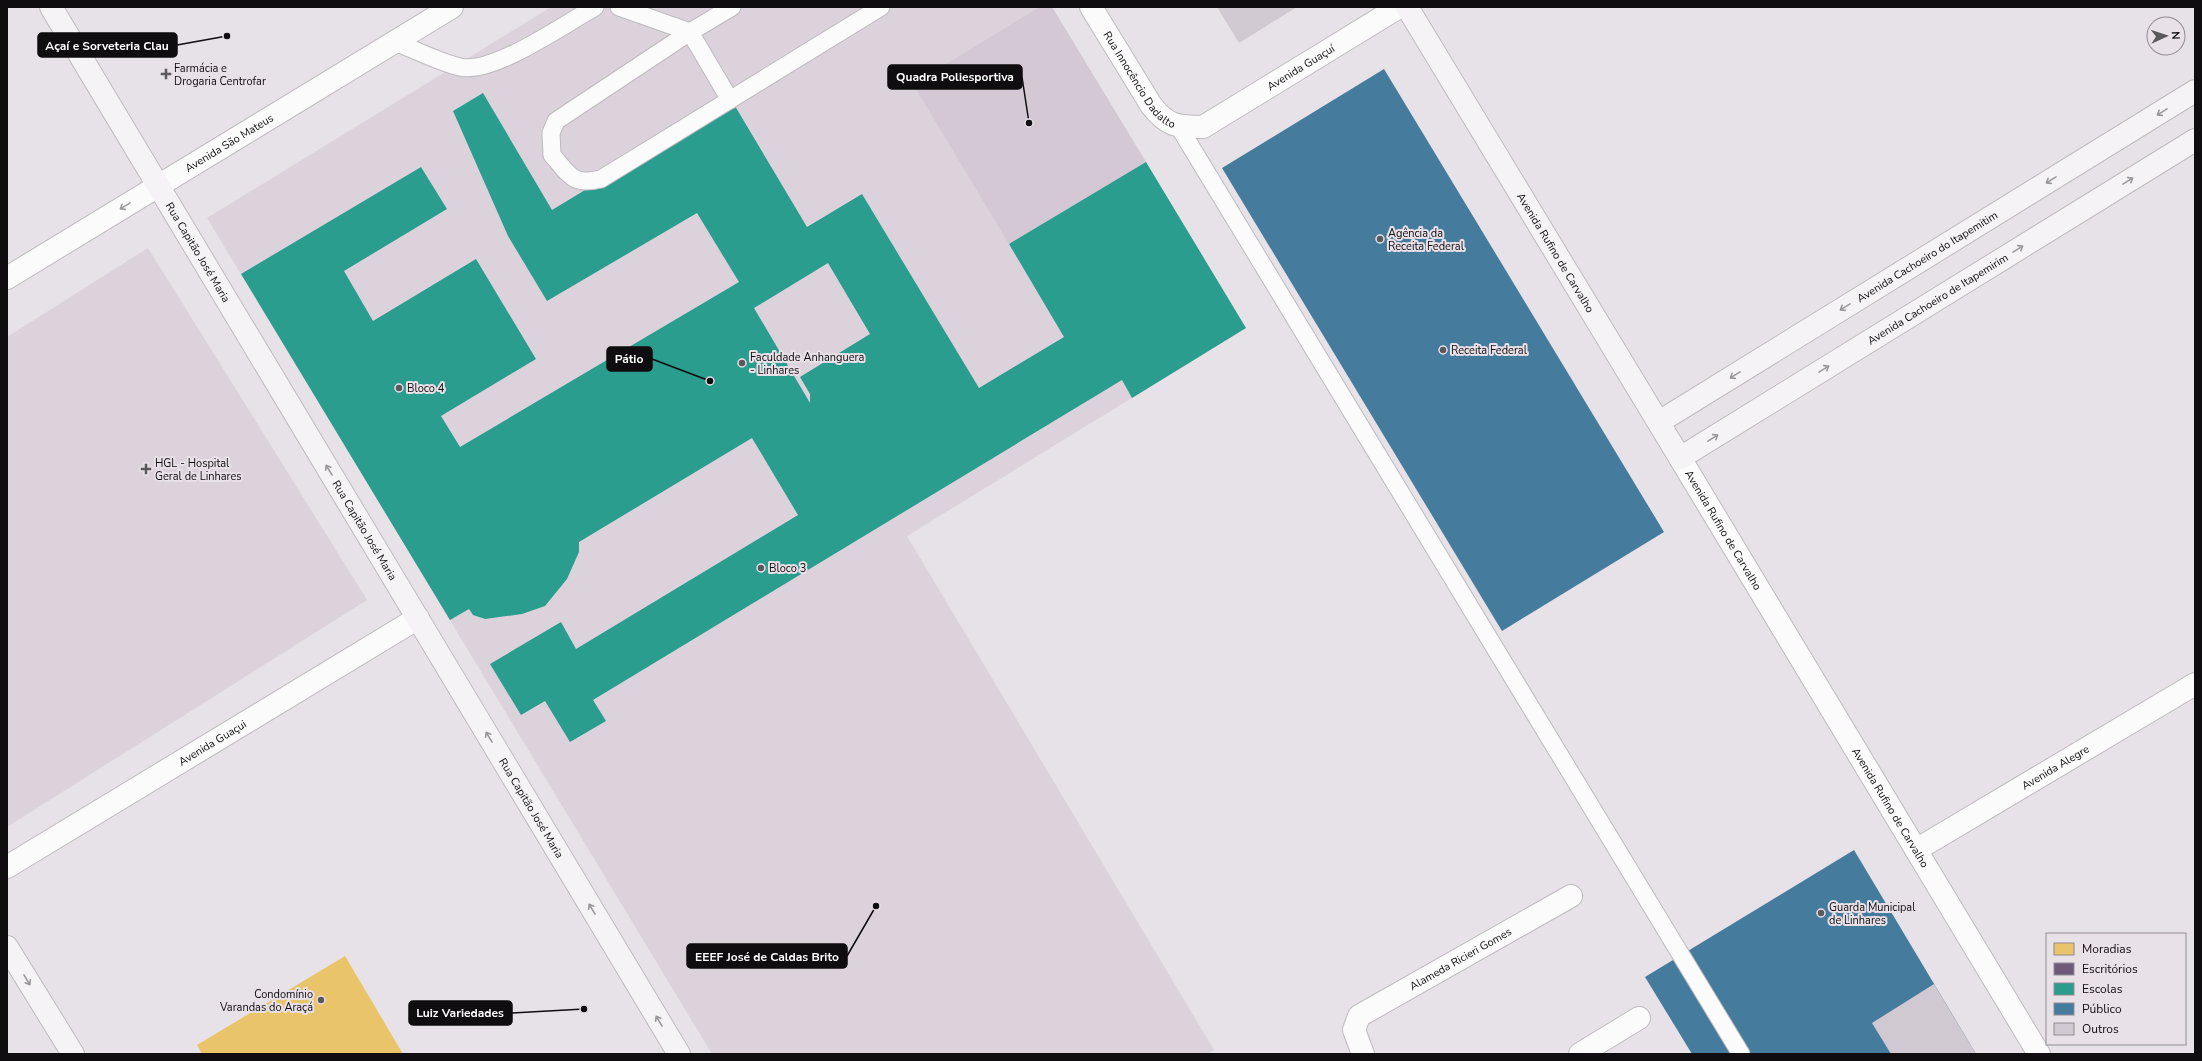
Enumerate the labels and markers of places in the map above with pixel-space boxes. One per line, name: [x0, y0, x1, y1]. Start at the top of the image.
callout: Açaí e Sorveteria Clau: [38, 33, 177, 57]
place label: Farmácia e Drogaria Centrofar: [174, 61, 266, 89]
callout: Quadra Poliesportiva: [888, 65, 1022, 89]
marker: Farmácia e Drogaria Centrofar: [161, 69, 171, 79]
place label: Agência da Receita Federal: [1388, 226, 1465, 254]
marker: Agência da Receita Federal: [1375, 234, 1385, 244]
place label: Receita Federal: [1451, 343, 1528, 358]
marker: Receita Federal: [1438, 345, 1448, 355]
callout: Pátio: [607, 347, 652, 371]
place label: Faculdade Anhanguera - Linhares: [750, 350, 864, 378]
marker: Faculdade Anhanguera - Linhares: [737, 358, 747, 368]
place label: Bloco 4: [407, 381, 445, 396]
marker: Bloco 4: [394, 383, 404, 393]
place label: HGL - Hospital Geral de Linhares: [155, 456, 242, 484]
marker: HGL - Hospital Geral de Linhares: [140, 463, 152, 475]
place label: Bloco 3: [769, 561, 806, 576]
marker: Bloco 3: [756, 563, 766, 573]
place label: Guarda Municipal de Linhares: [1829, 900, 1916, 928]
marker: Guarda Municipal de Linhares: [1816, 908, 1826, 918]
callout: EEEF José de Caldas Brito: [687, 944, 847, 968]
place label: Condomínio Varandas do Araçá: [219, 987, 313, 1015]
marker: Condomínio Varandas do Araçá: [316, 995, 326, 1005]
callout: Luiz Variedades: [409, 1001, 512, 1025]

